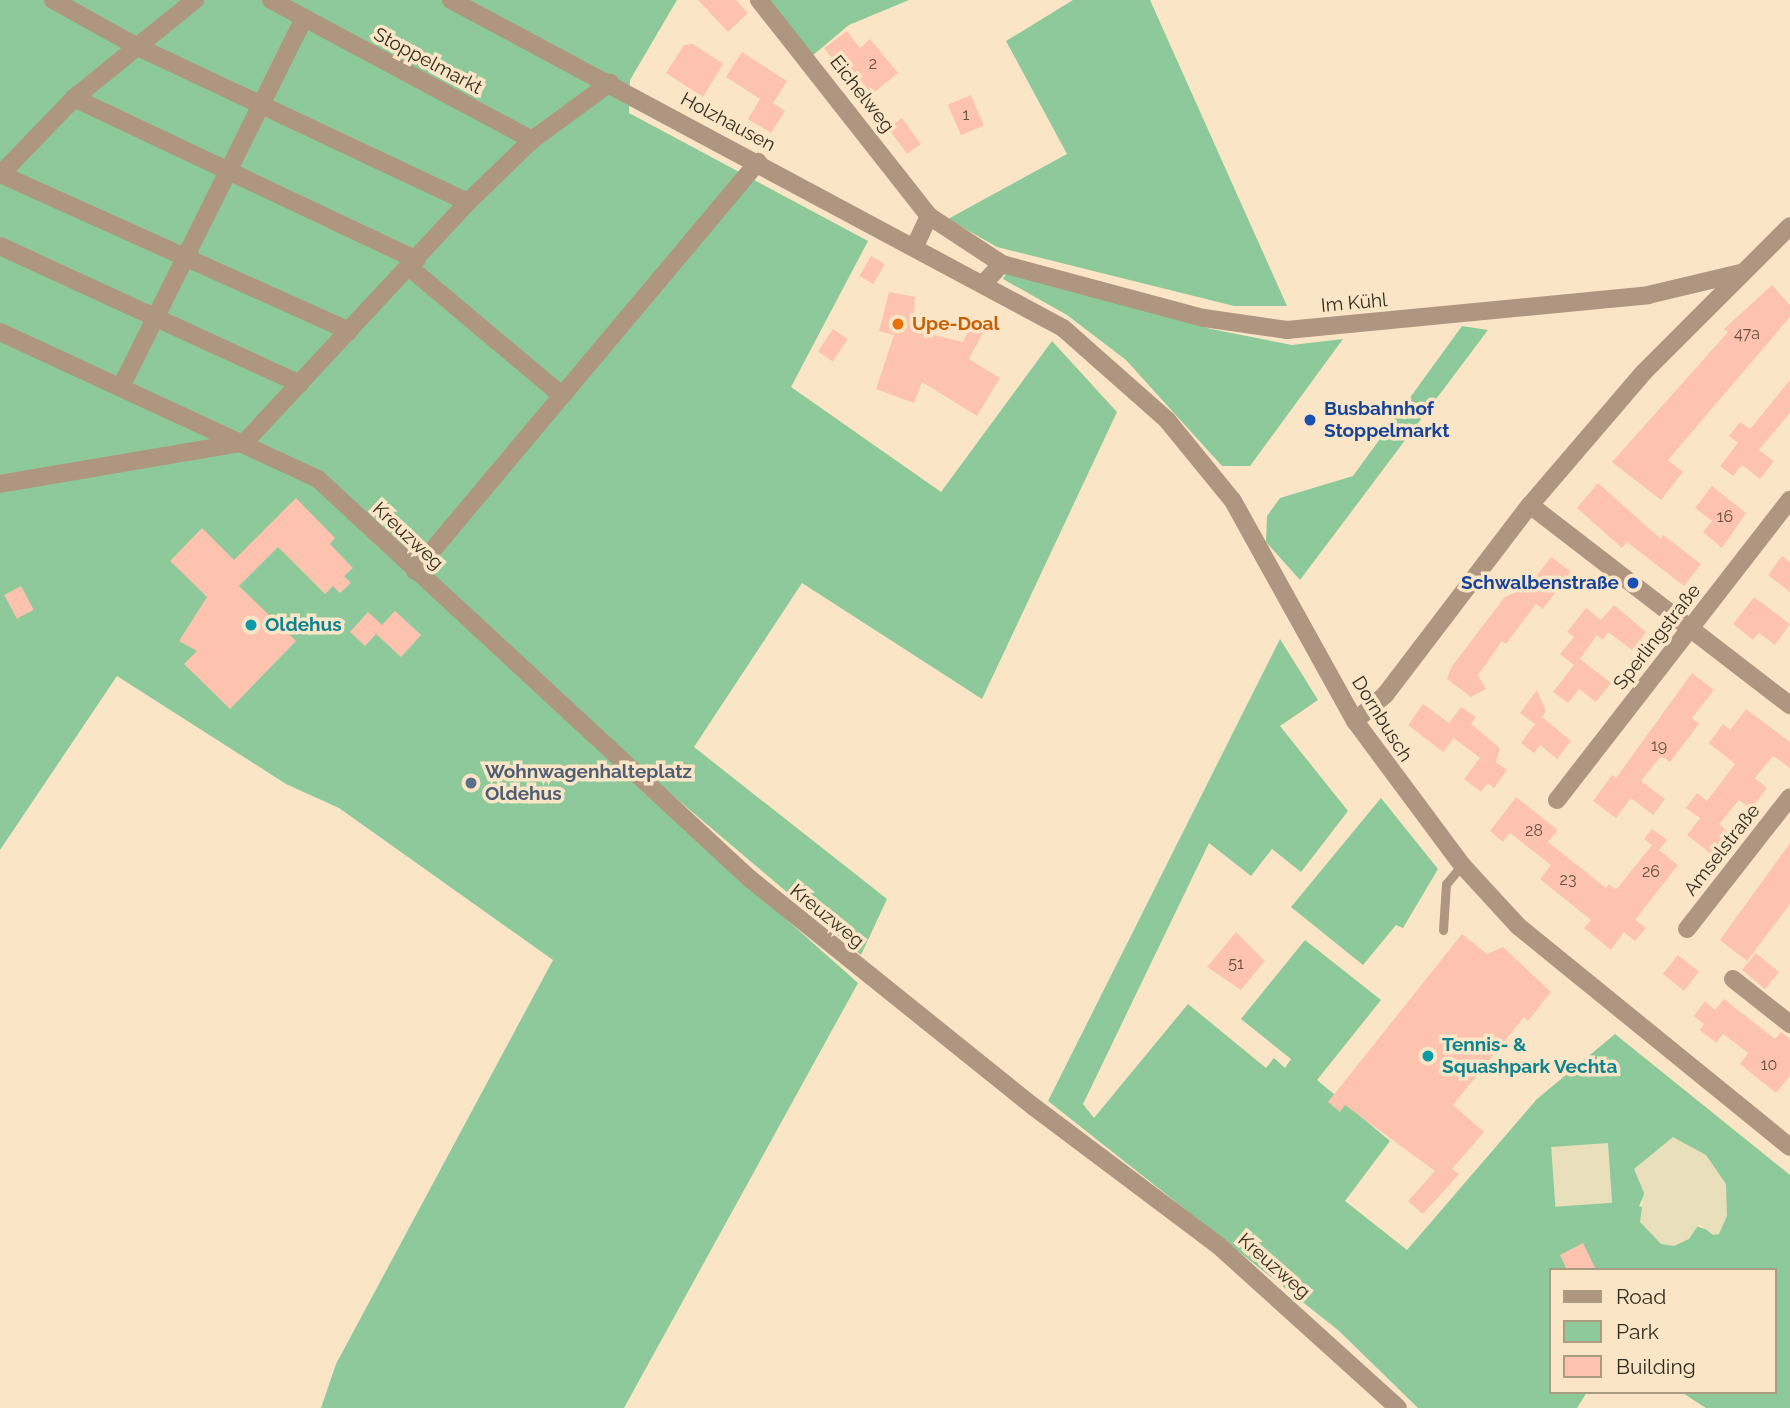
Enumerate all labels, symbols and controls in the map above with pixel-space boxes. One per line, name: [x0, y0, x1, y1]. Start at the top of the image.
street label: Stoppelmarkt: [370, 23, 486, 99]
street label: Eichelweg: [825, 51, 899, 137]
house number: 2: [869, 54, 877, 74]
street label: Holzhausen: [677, 88, 779, 156]
house number: 1: [963, 105, 969, 125]
street label: Im Kühl: [1320, 289, 1388, 317]
place label: Upe-Doal: [912, 313, 999, 335]
marker: Upe-Doal: [890, 316, 906, 332]
house number: 47a: [1734, 324, 1760, 344]
place label: Busbahnhof Stoppelmarkt: [1324, 398, 1449, 442]
marker: Busbahnhof Stoppelmarkt: [1302, 412, 1318, 428]
street label: Kreuzweg: [368, 498, 448, 574]
house number: 16: [1717, 507, 1733, 527]
place label: Schwalbenstraße: [1461, 572, 1619, 594]
marker: Schwalbenstraße: [1625, 575, 1641, 591]
street label: Sperlingstraße: [1609, 580, 1705, 694]
place label: Oldehus: [265, 614, 342, 636]
marker: Oldehus: [243, 617, 259, 633]
street label: Dornbusch: [1347, 672, 1417, 766]
house number: 19: [1651, 736, 1667, 756]
place label: Wohnwagenhalteplatz Oldehus: [485, 761, 692, 805]
marker: Wohnwagenhalteplatz Oldehus: [463, 775, 479, 791]
street label: Amselstraße: [1679, 800, 1765, 900]
house number: 28: [1525, 821, 1543, 841]
house number: 26: [1642, 862, 1660, 882]
house number: 23: [1560, 870, 1576, 890]
street label: Kreuzweg: [785, 879, 869, 953]
house number: 51: [1228, 954, 1244, 974]
place label: Tennis- & Squashpark Vechta: [1442, 1034, 1618, 1078]
marker: Tennis- & Squashpark Vechta: [1420, 1048, 1436, 1064]
house number: 10: [1761, 1055, 1777, 1075]
street label: Kreuzweg: [1233, 1228, 1315, 1304]
legend: [1548, 1268, 1776, 1394]
text: Road: [1616, 1284, 1666, 1309]
text: Park: [1616, 1319, 1659, 1344]
text: Building: [1616, 1354, 1696, 1379]

